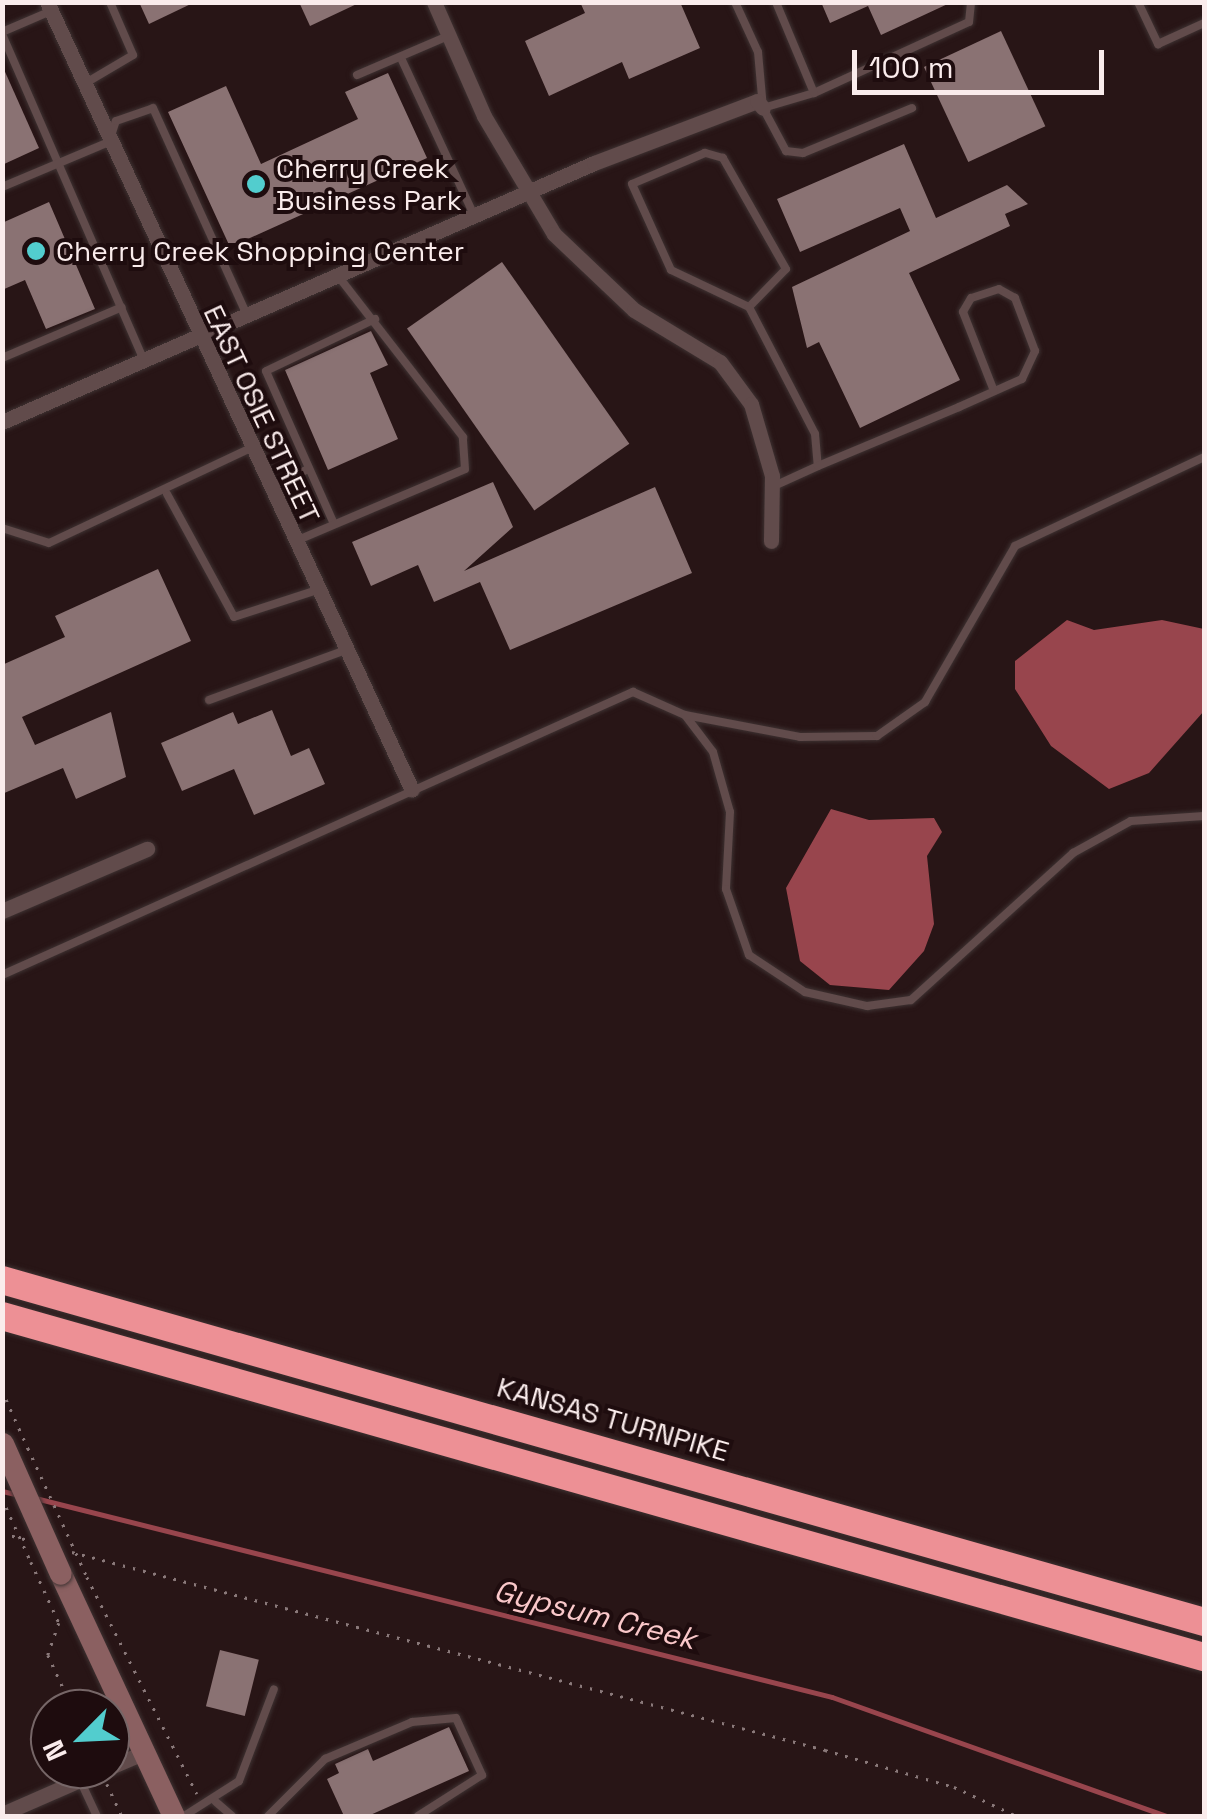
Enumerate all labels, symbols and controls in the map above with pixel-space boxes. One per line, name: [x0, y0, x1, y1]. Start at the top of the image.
scale bar: [857, 30, 1110, 92]
text: 100 m: [869, 48, 954, 87]
place label: Cherry Creek Business Park: [276, 151, 462, 217]
marker: Cherry Creek Business Park: [245, 173, 267, 195]
place label: Cherry Creek Shopping Center: [56, 234, 464, 268]
marker: Cherry Creek Shopping Center: [25, 240, 47, 262]
street label: EAST OSIE STREET: [197, 299, 327, 529]
street label: KANSAS TURNPIKE: [493, 1370, 733, 1468]
water label: Gypsum Creek: [490, 1573, 700, 1657]
north arrow: [30, 1689, 130, 1789]
text: N: [34, 1735, 75, 1766]

